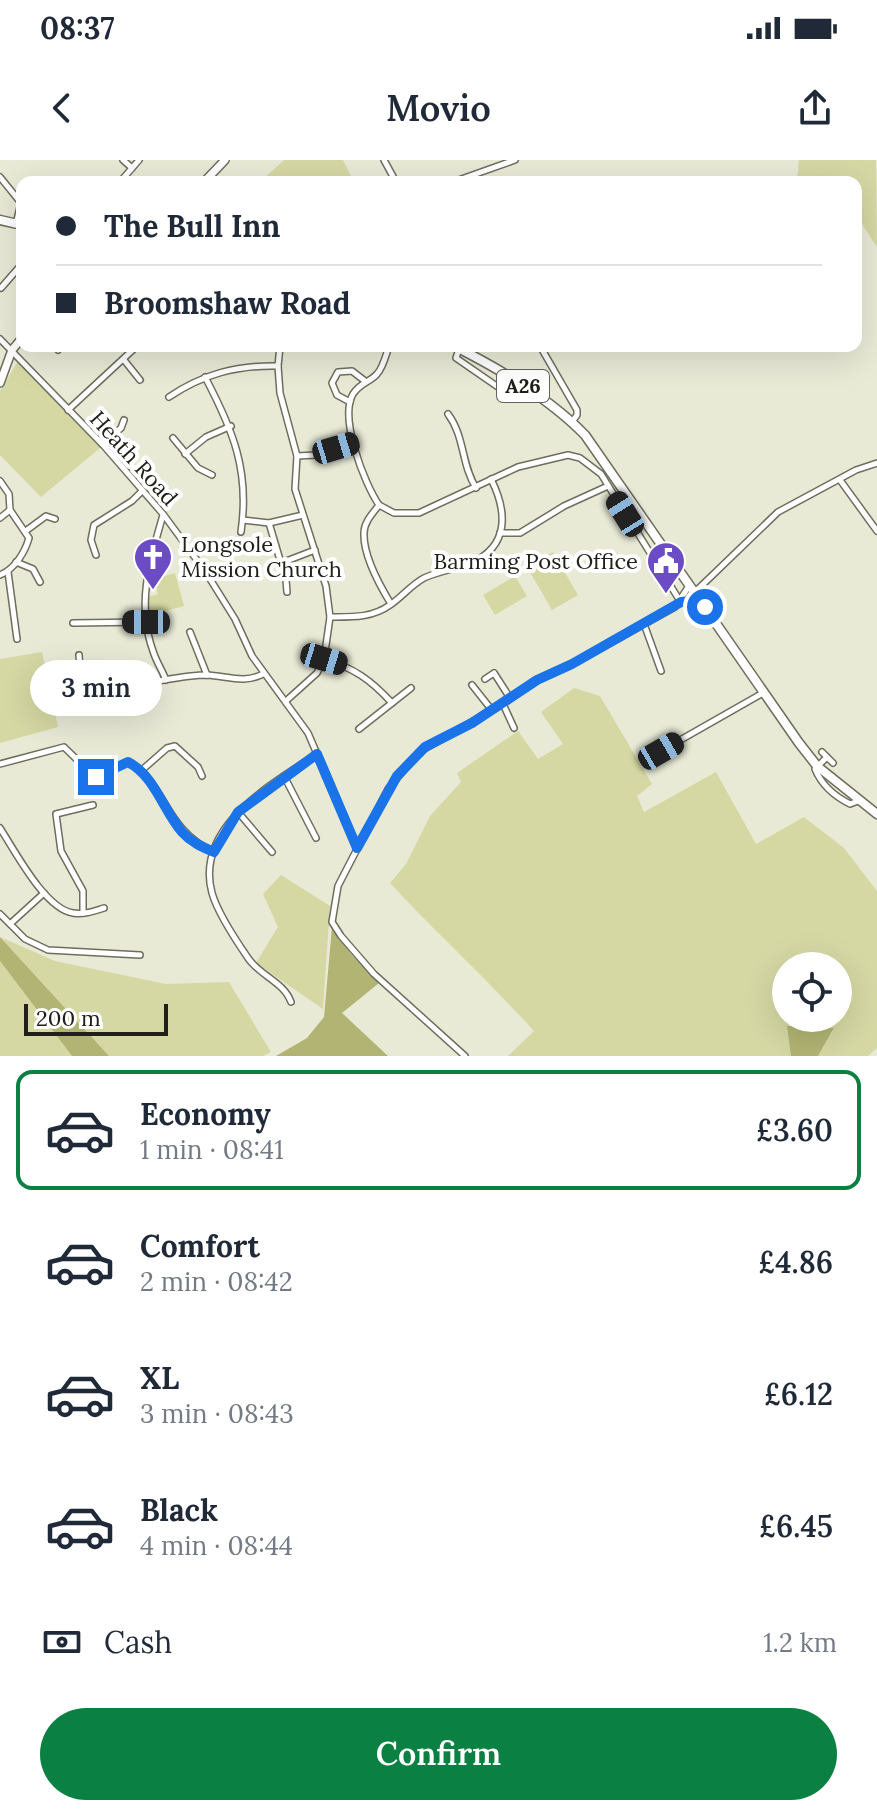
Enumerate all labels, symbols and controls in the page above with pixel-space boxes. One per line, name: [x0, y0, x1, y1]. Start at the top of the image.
text: 08:37: [40, 9, 115, 47]
text: Movio: [386, 85, 491, 131]
icon: back: [40, 86, 84, 130]
icon: share: [793, 86, 837, 130]
text: The Bull Inn: [104, 207, 280, 245]
text: Broomshaw Road: [104, 284, 351, 322]
road number: A26: [497, 370, 549, 402]
street label: Heath Road: [84, 405, 184, 511]
car: [310, 430, 362, 466]
car: [602, 487, 648, 541]
place label: Longsole Mission Church: [181, 530, 342, 583]
church icon: Longsole Mission Church: [132, 536, 174, 591]
public building icon: Barming Post Office: [645, 540, 687, 595]
place label: Barming Post Office: [433, 547, 638, 575]
route start: [687, 589, 723, 625]
car: [122, 610, 170, 634]
car: [298, 641, 350, 677]
callout: 3 min: [30, 661, 162, 717]
text: 3 min: [61, 671, 131, 704]
car: [634, 729, 688, 773]
route end: [78, 759, 114, 795]
map controls: [772, 952, 852, 1032]
button: locate: [772, 952, 852, 1032]
scale bar: [24, 1000, 168, 1036]
text: 200 m: [36, 1004, 101, 1032]
icon: car: [44, 1094, 116, 1166]
text: Economy: [140, 1095, 271, 1133]
text: £3.60: [756, 1111, 833, 1149]
text: 1 min · 08:41: [140, 1133, 284, 1166]
icon: car: [44, 1226, 116, 1298]
text: Comfort: [140, 1227, 260, 1265]
text: £4.86: [758, 1243, 833, 1281]
text: 2 min · 08:42: [140, 1265, 293, 1298]
icon: car: [44, 1358, 116, 1430]
text: XL: [140, 1359, 179, 1397]
text: £6.12: [764, 1375, 833, 1413]
text: 3 min · 08:43: [140, 1397, 294, 1430]
icon: car: [44, 1490, 116, 1562]
text: Black: [140, 1491, 218, 1529]
text: £6.45: [759, 1507, 833, 1545]
text: 4 min · 08:44: [140, 1529, 293, 1562]
icon: cash: [40, 1620, 84, 1664]
text: Cash: [104, 1623, 172, 1661]
text: 1.2 km: [763, 1626, 837, 1659]
button: Confirm: [40, 1708, 837, 1800]

